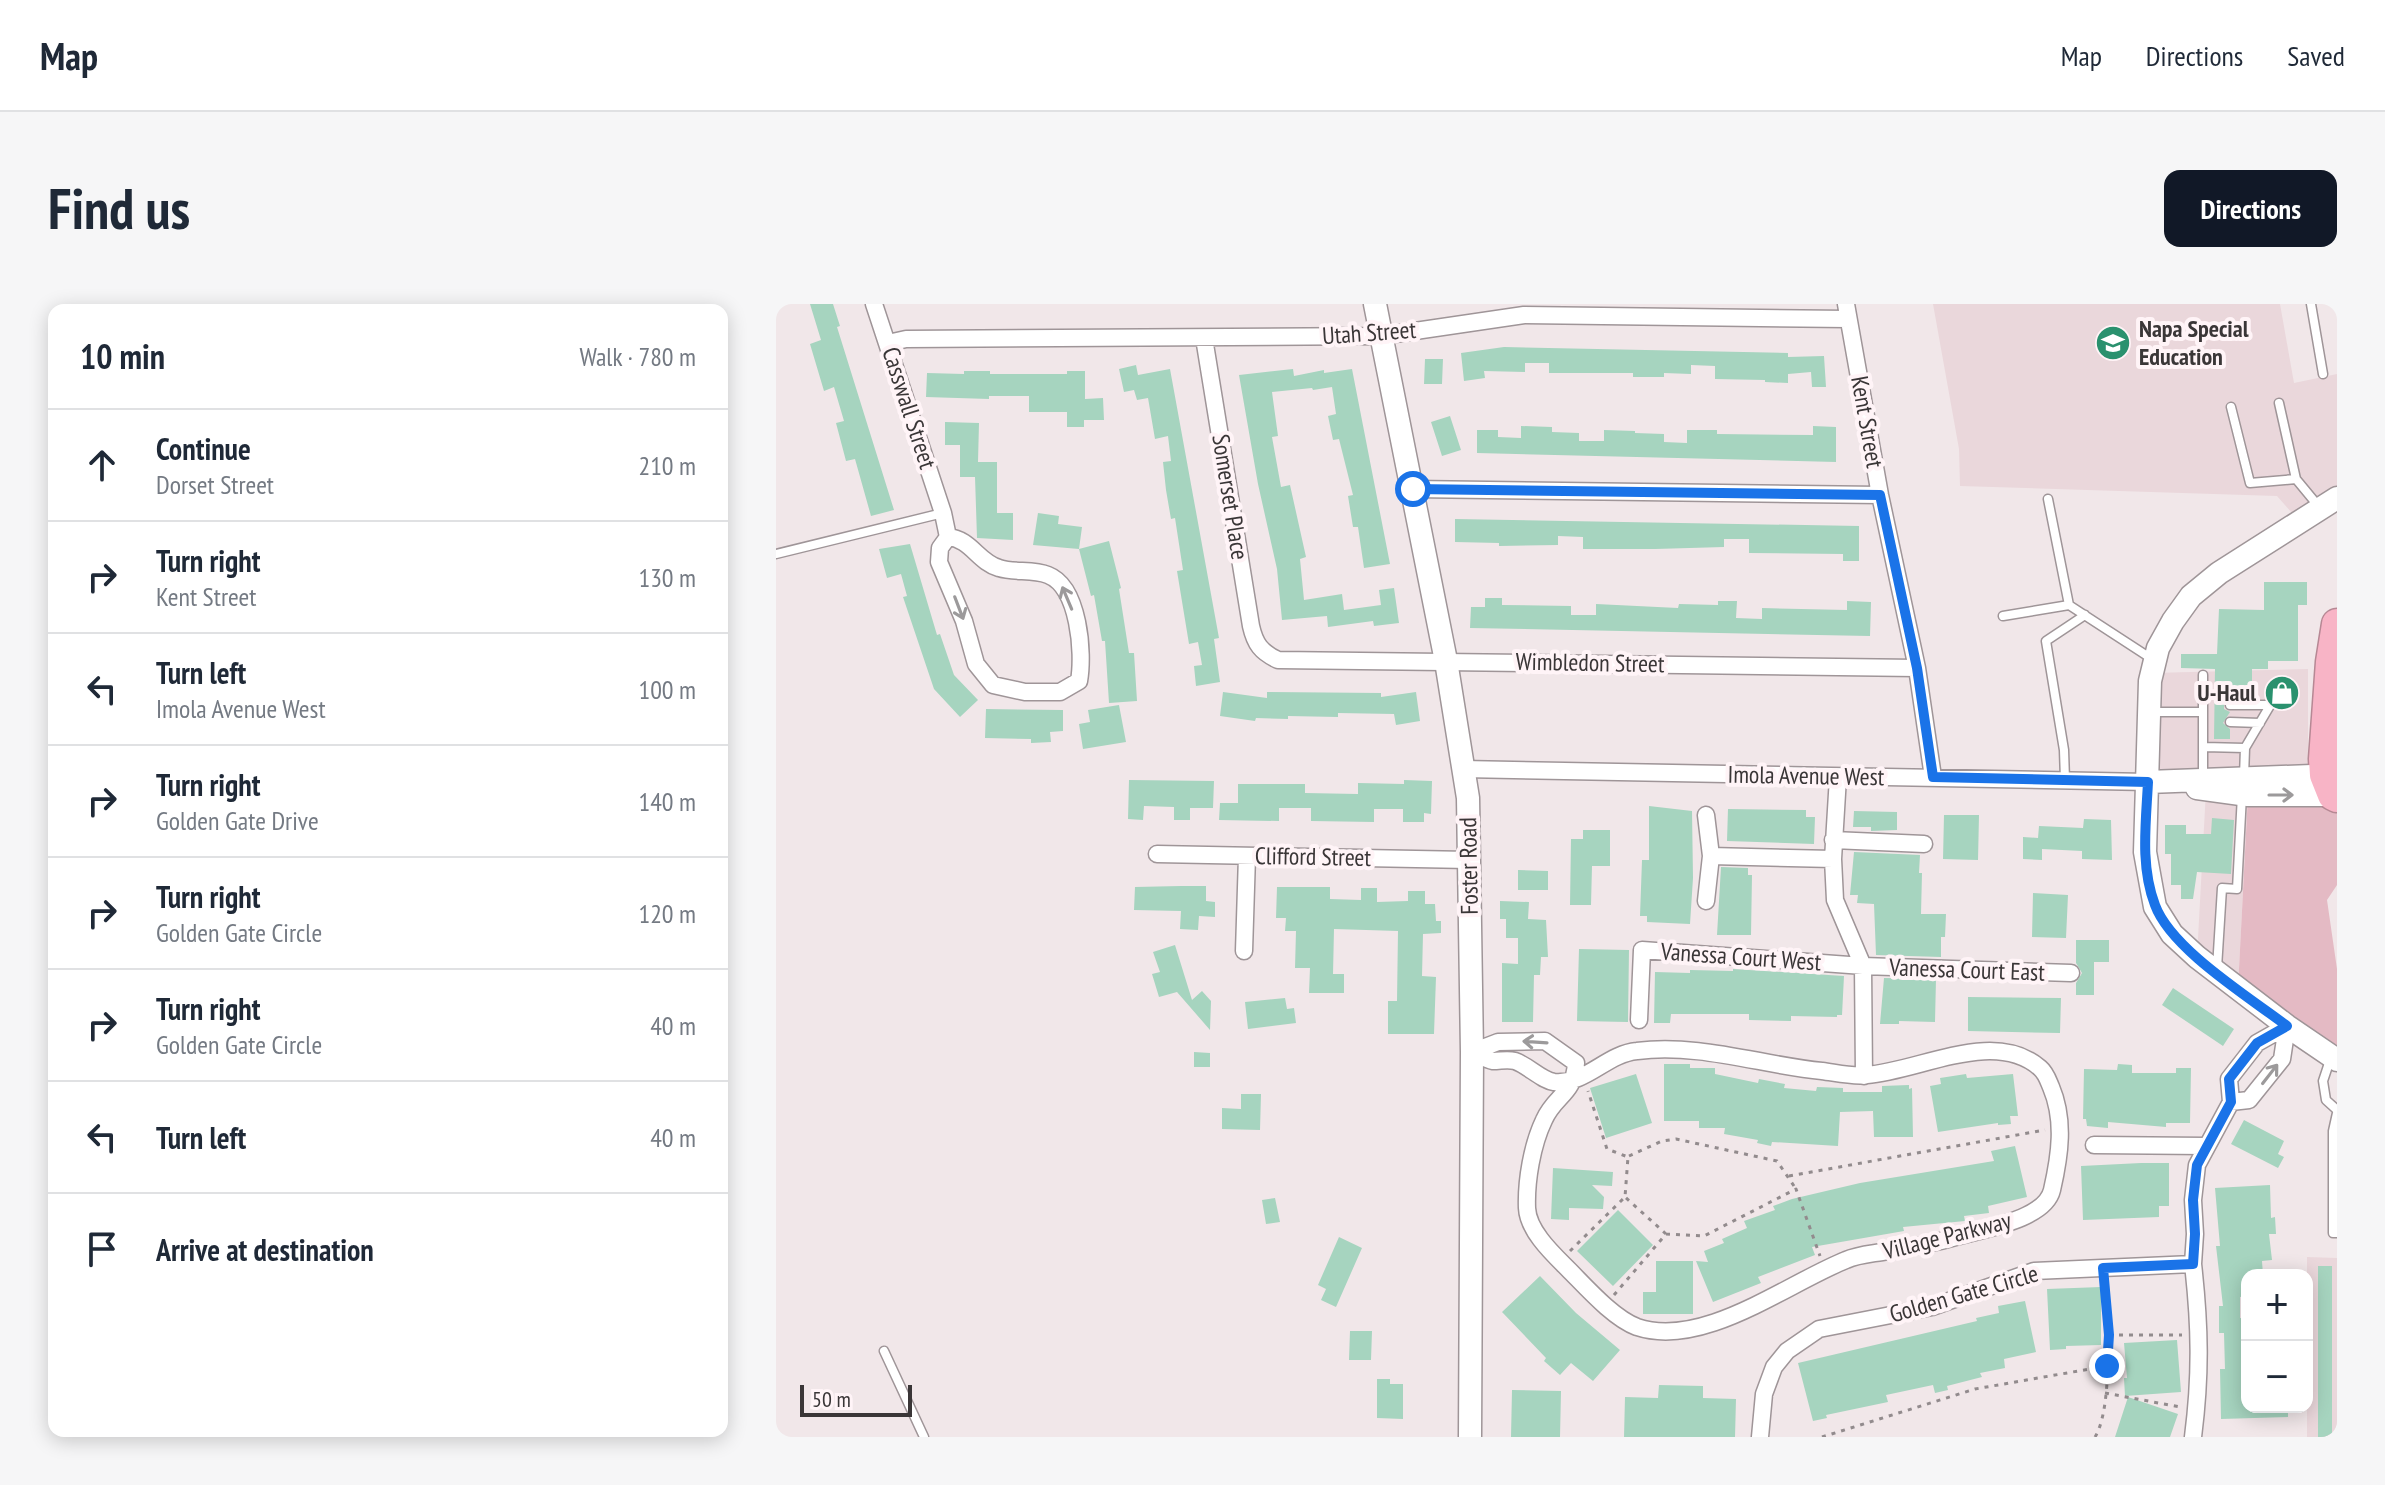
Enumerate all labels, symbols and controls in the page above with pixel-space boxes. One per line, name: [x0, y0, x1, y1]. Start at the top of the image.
text: Map: [40, 31, 98, 80]
text: Map: [2061, 37, 2102, 74]
text: Directions: [2146, 37, 2243, 74]
text: Saved: [2287, 37, 2345, 74]
button: Directions: [2164, 170, 2337, 247]
text: Find us: [48, 172, 190, 244]
place label: Napa Special Education: [2139, 313, 2249, 372]
street label: Utah Street: [1321, 314, 1417, 351]
school or university icon: Napa Special Education: [2094, 324, 2132, 362]
text: 10 min: [80, 334, 165, 378]
text: Walk · 780 m: [579, 340, 696, 373]
street label: Casswall Street: [875, 343, 944, 473]
street label: Kent Street: [1844, 374, 1891, 471]
text: Continue: [156, 429, 251, 468]
street label: Somerset Place: [1205, 432, 1256, 562]
icon: ahead: [80, 443, 124, 487]
text: 210 m: [638, 449, 696, 482]
text: Dorset Street: [156, 468, 274, 501]
route start: [1395, 471, 1431, 507]
text: Turn right: [156, 541, 260, 580]
icon: right: [80, 555, 124, 599]
text: 130 m: [638, 561, 696, 594]
text: Kent Street: [156, 580, 256, 613]
one-way arrow: [1059, 587, 1074, 611]
one-way arrow: [953, 595, 967, 620]
street label: Wimbledon Street: [1515, 646, 1665, 679]
text: Turn left: [156, 653, 246, 692]
icon: left: [80, 667, 124, 711]
text: 100 m: [638, 673, 696, 706]
shop icon: U-Haul: [2263, 674, 2301, 712]
place label: U-Haul: [2197, 677, 2256, 708]
text: Imola Avenue West: [156, 692, 326, 725]
street label: Imola Avenue West: [1727, 759, 1885, 792]
text: Turn right: [156, 765, 260, 804]
icon: right: [80, 779, 124, 823]
text: 140 m: [638, 785, 696, 818]
one-way arrow: [2267, 787, 2294, 803]
text: Golden Gate Drive: [156, 804, 319, 837]
street label: Foster Road: [1452, 817, 1485, 915]
street label: Clifford Street: [1255, 840, 1372, 873]
text: Turn right: [156, 877, 260, 916]
icon: right: [80, 891, 124, 935]
text: 120 m: [638, 897, 696, 930]
text: Golden Gate Circle: [156, 916, 322, 949]
street label: Vanessa Court West: [1659, 935, 1823, 978]
street label: Vanessa Court East: [1888, 951, 2046, 988]
text: Turn right: [156, 989, 260, 1028]
icon: right: [80, 1003, 124, 1047]
text: 40 m: [650, 1009, 696, 1042]
text: Golden Gate Circle: [156, 1028, 322, 1061]
one-way arrow: [1523, 1035, 1549, 1050]
one-way arrow: [2261, 1063, 2278, 1085]
icon: left: [80, 1115, 124, 1159]
text: Turn left: [156, 1118, 246, 1157]
text: 40 m: [650, 1121, 696, 1154]
street label: Village Parkway: [1879, 1205, 2014, 1267]
icon: arrive: [80, 1227, 124, 1271]
text: Arrive at destination: [156, 1230, 374, 1269]
street label: Golden Gate Circle: [1886, 1257, 2042, 1330]
map controls: [2241, 1269, 2313, 1413]
button: +: [2241, 1269, 2313, 1341]
button: −: [2241, 1341, 2313, 1413]
route end: [2089, 1348, 2125, 1384]
scale bar: [800, 1381, 912, 1417]
text: 50 m: [812, 1385, 851, 1413]

